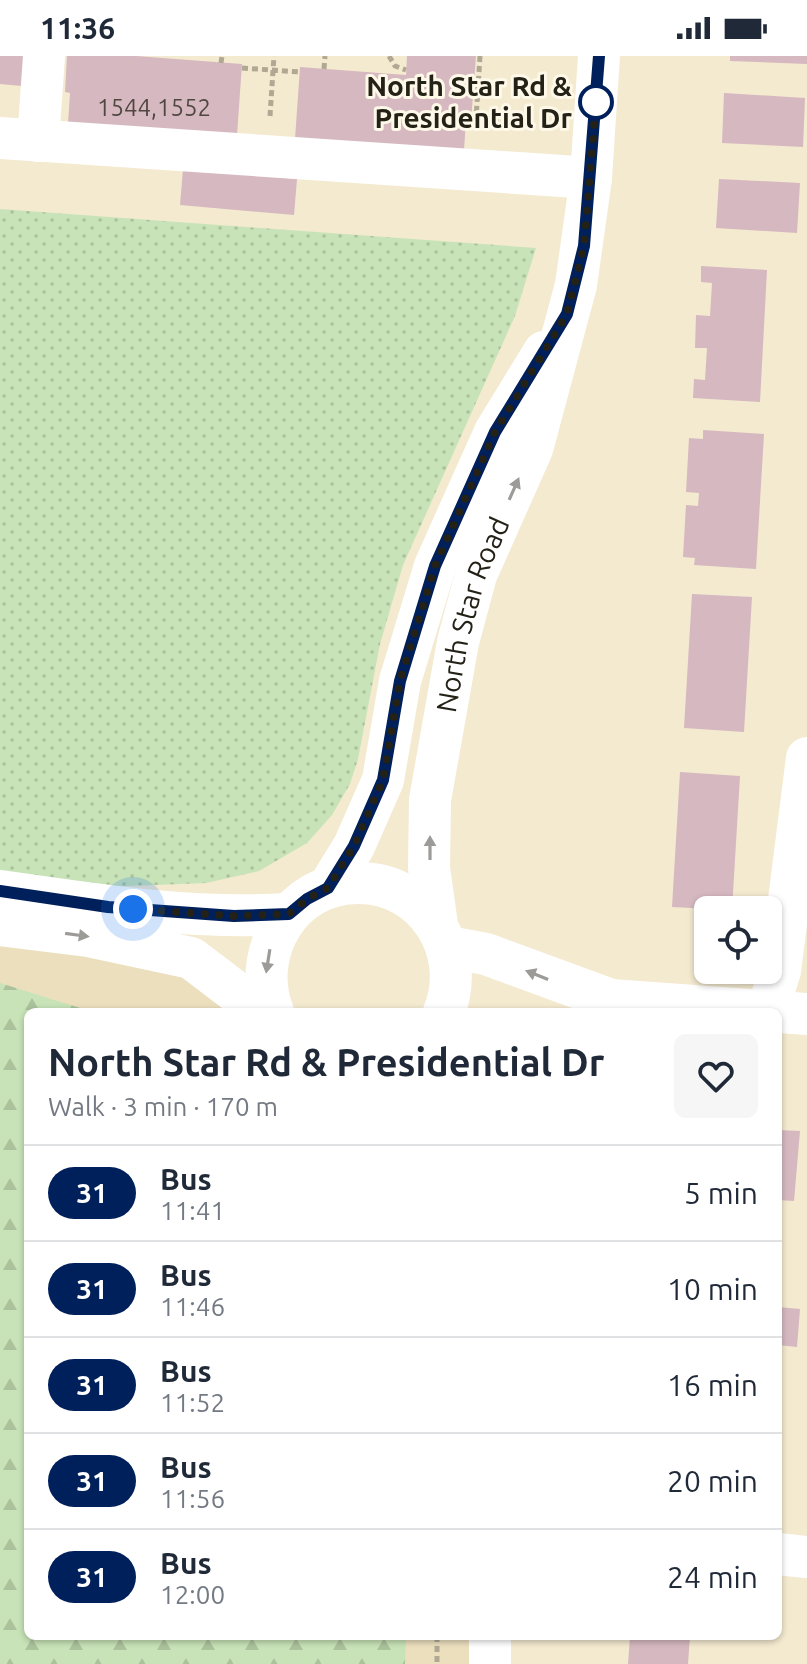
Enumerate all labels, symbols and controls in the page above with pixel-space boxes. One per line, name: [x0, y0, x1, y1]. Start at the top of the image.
text: 11:36: [40, 11, 115, 45]
place label: North Star Rd & Presidential Dr: [366, 70, 573, 133]
marker: North Star Rd & Presidential Dr: [579, 85, 613, 119]
house number: 1544,1552: [97, 94, 211, 121]
one-way arrow: [507, 477, 521, 501]
street label: North Star Road: [430, 512, 515, 715]
one-way arrow: [423, 835, 436, 860]
your location: [113, 889, 153, 929]
map controls: [694, 896, 782, 984]
button: locate: [694, 896, 782, 984]
one-way arrow: [65, 929, 90, 942]
one-way arrow: [261, 949, 273, 974]
one-way arrow: [525, 968, 549, 981]
button: heart: [674, 1034, 758, 1118]
text: North Star Rd & Presidential Dr: [48, 1041, 604, 1083]
text: Walk · 3 min · 170 m: [48, 1092, 278, 1121]
text: Bus: [160, 1162, 212, 1196]
text: 5 min: [684, 1176, 758, 1210]
text: 31: [76, 1177, 108, 1208]
text: 11:41: [160, 1196, 225, 1225]
text: Bus: [160, 1258, 212, 1292]
text: 10 min: [667, 1272, 758, 1306]
text: 31: [76, 1273, 108, 1304]
text: 11:46: [160, 1292, 225, 1321]
text: Bus: [160, 1354, 212, 1388]
text: 16 min: [667, 1368, 758, 1402]
text: 31: [76, 1369, 108, 1400]
text: 11:52: [160, 1388, 225, 1417]
text: Bus: [160, 1450, 212, 1484]
text: 20 min: [667, 1464, 758, 1498]
text: 31: [76, 1465, 108, 1496]
text: 11:56: [160, 1484, 225, 1513]
text: Bus: [160, 1546, 212, 1580]
text: 24 min: [667, 1560, 758, 1594]
text: 31: [76, 1561, 108, 1592]
text: 12:00: [160, 1580, 225, 1609]

